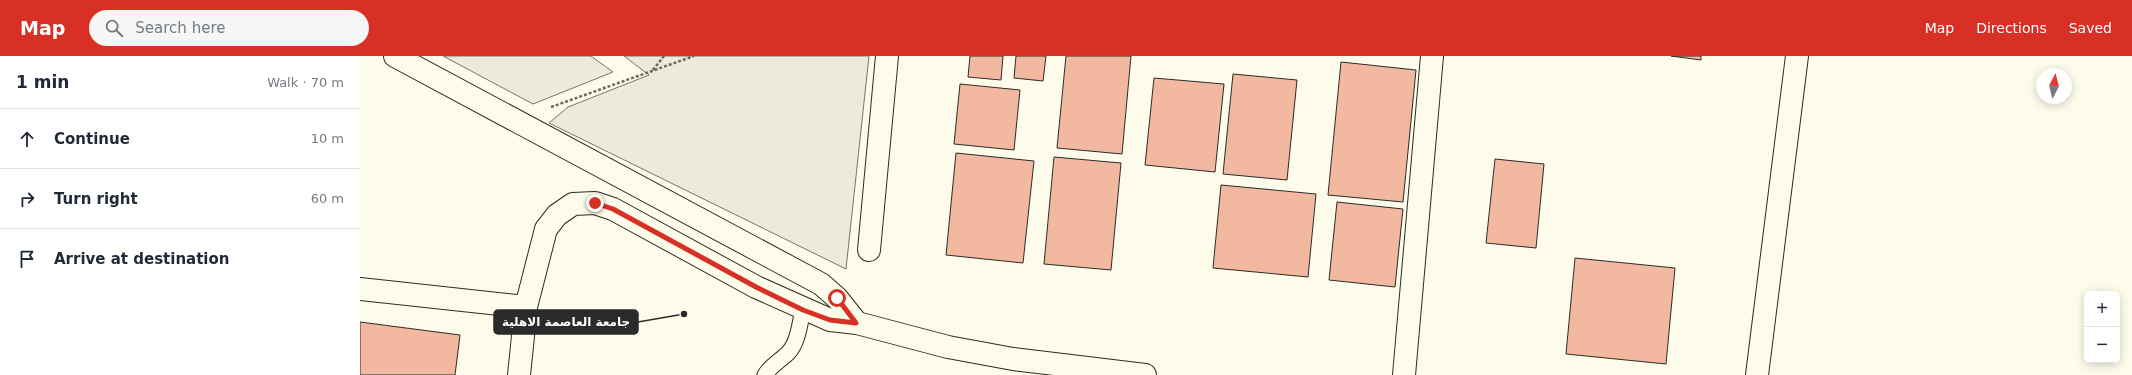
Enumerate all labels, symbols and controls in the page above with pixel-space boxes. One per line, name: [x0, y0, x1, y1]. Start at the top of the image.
search box: [89, 10, 369, 46]
text: Map: [20, 17, 65, 39]
icon: search: [103, 17, 125, 39]
text: Search here: [135, 19, 225, 37]
text: Map: [1925, 20, 1954, 36]
text: Directions: [1976, 20, 2047, 36]
text: Saved: [2069, 20, 2112, 36]
north arrow: [2036, 68, 2072, 104]
text: 1 min: [16, 72, 69, 92]
text: Walk · 70 m: [267, 75, 344, 90]
icon: ahead: [16, 128, 38, 150]
text: Continue: [54, 130, 130, 148]
text: 10 m: [311, 131, 344, 146]
icon: right: [16, 188, 38, 210]
text: Turn right: [54, 190, 138, 208]
text: 60 m: [311, 191, 344, 206]
route end: [586, 194, 604, 212]
icon: arrive: [16, 248, 38, 270]
text: Arrive at destination: [54, 250, 229, 268]
route start: [828, 289, 846, 307]
map controls: [2084, 291, 2120, 363]
button: +: [2084, 291, 2120, 327]
callout: جامعة العاصمة الاهلية: [494, 310, 638, 334]
text: جامعة العاصمة الاهلية: [502, 315, 630, 329]
button: −: [2084, 327, 2120, 363]

